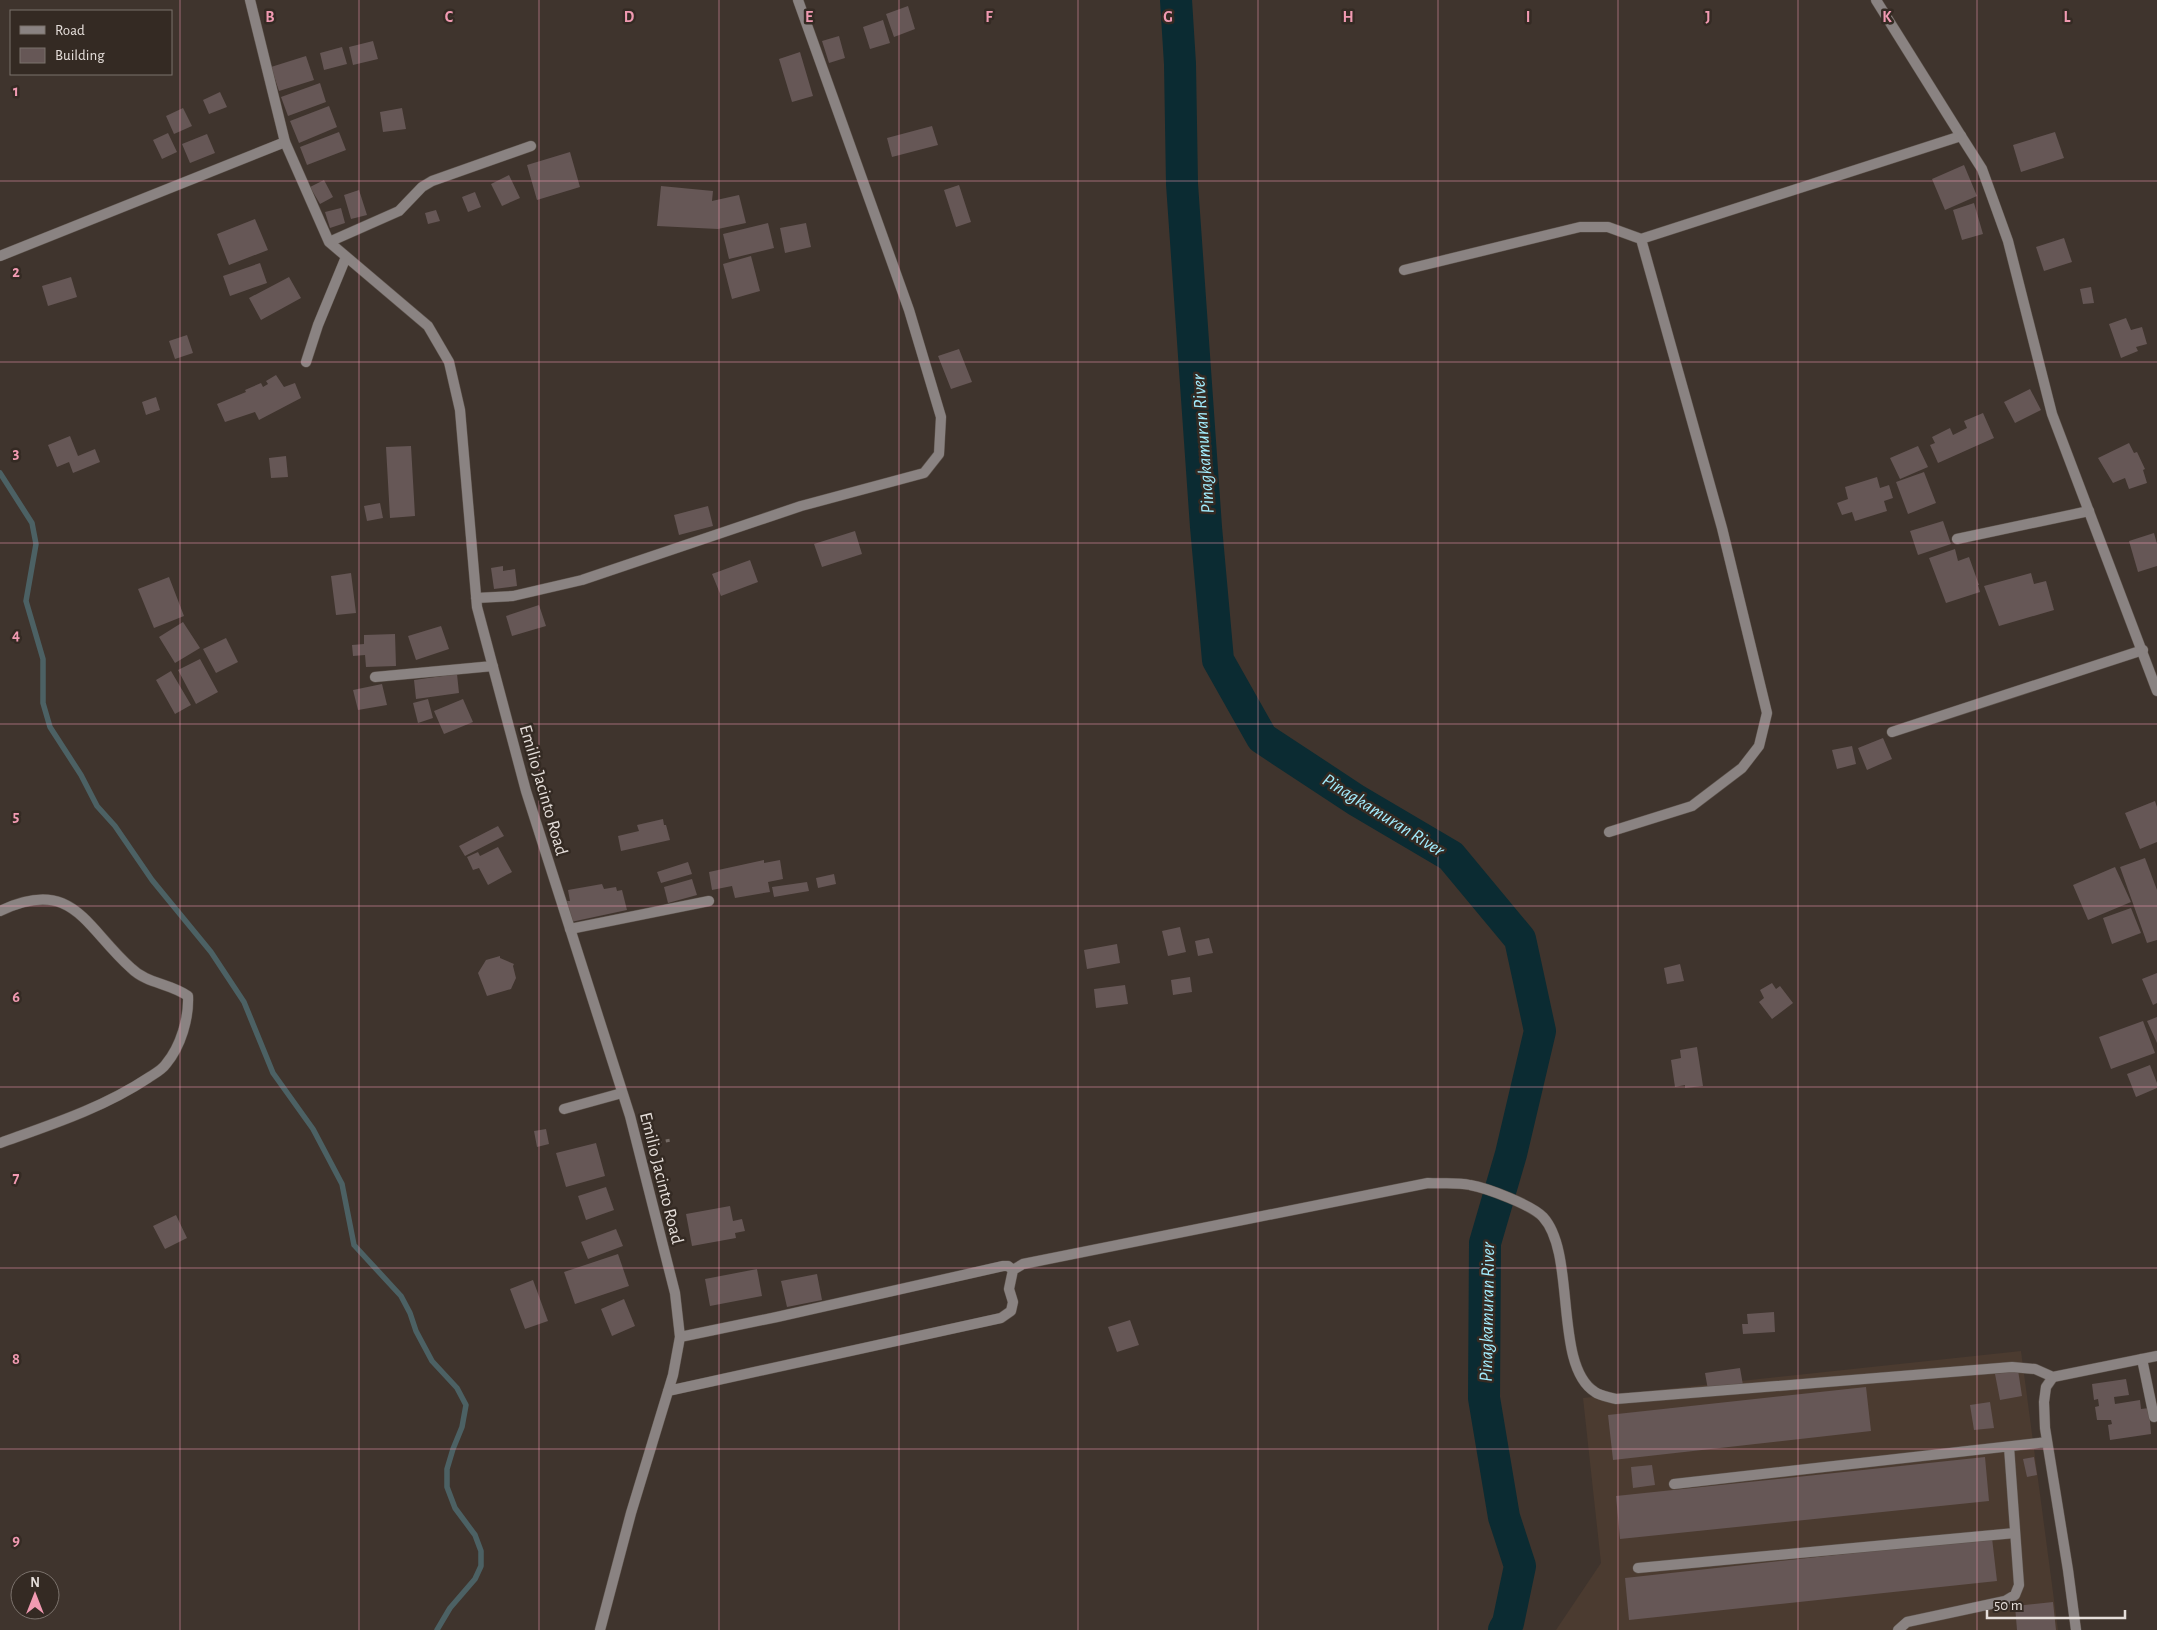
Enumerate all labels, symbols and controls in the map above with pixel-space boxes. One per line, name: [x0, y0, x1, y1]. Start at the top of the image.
text: B: [265, 9, 275, 25]
text: C: [445, 9, 454, 25]
text: D: [624, 9, 635, 25]
text: E: [805, 9, 813, 25]
text: F: [985, 9, 993, 25]
text: G: [1163, 9, 1173, 25]
text: H: [1342, 9, 1354, 25]
text: I: [1526, 9, 1530, 25]
text: J: [1705, 9, 1711, 25]
text: K: [1882, 9, 1892, 25]
text: L: [2064, 9, 2071, 25]
legend: [10, 10, 172, 75]
text: Road: [55, 23, 85, 38]
text: Building: [55, 48, 105, 63]
text: 1: [13, 83, 19, 99]
text: 2: [12, 264, 20, 280]
water label: Pinagkamuran River: [1189, 373, 1218, 514]
text: 3: [13, 445, 20, 461]
text: 4: [12, 627, 20, 643]
street label: Emilio Jacinto Road: [516, 723, 570, 858]
water label: Pinagkamuran River: [1319, 770, 1448, 861]
text: 5: [13, 808, 20, 824]
text: 6: [12, 989, 20, 1005]
street label: Emilio Jacinto Road: [636, 1111, 686, 1246]
text: 7: [13, 1170, 20, 1186]
water label: Pinagkamuran River: [1477, 1241, 1498, 1382]
text: 8: [12, 1351, 20, 1367]
text: 9: [12, 1532, 20, 1548]
north arrow: [10, 1570, 60, 1620]
text: N: [30, 1576, 40, 1590]
scale bar: [1987, 1588, 2124, 1620]
text: 50 m: [1994, 1598, 2023, 1613]

